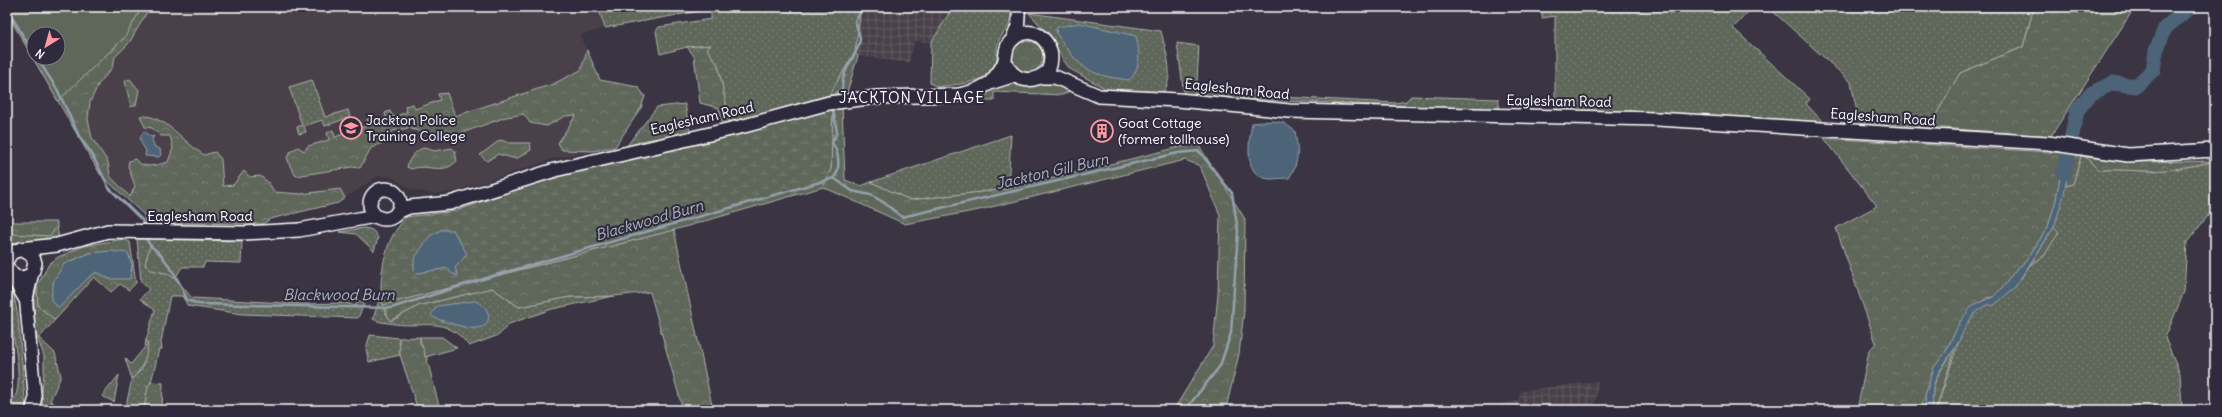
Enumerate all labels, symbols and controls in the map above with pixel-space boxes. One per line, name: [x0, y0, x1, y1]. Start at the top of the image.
north arrow: [26, 26, 66, 66]
text: N: [33, 46, 47, 62]
street label: Eaglesham Road: [1184, 75, 1290, 103]
district label: JACKTON VILLAGE: [839, 88, 985, 107]
street label: Eaglesham Road: [1506, 91, 1612, 111]
street label: Eaglesham Road: [649, 97, 755, 139]
street label: Eaglesham Road: [1830, 104, 1936, 130]
place label: Jackton Police Training College: [366, 111, 466, 145]
place label: Goat Cottage (former tollhouse): [1118, 114, 1230, 148]
school or university icon: Jackton Police Training College: [338, 115, 364, 141]
building icon: Goat Cottage (former tollhouse): [1089, 118, 1115, 144]
water label: Jackton Gill Burn: [994, 149, 1110, 193]
water label: Blackwood Burn: [593, 195, 705, 244]
street label: Eaglesham Road: [147, 207, 253, 225]
water label: Blackwood Burn: [283, 285, 395, 304]

